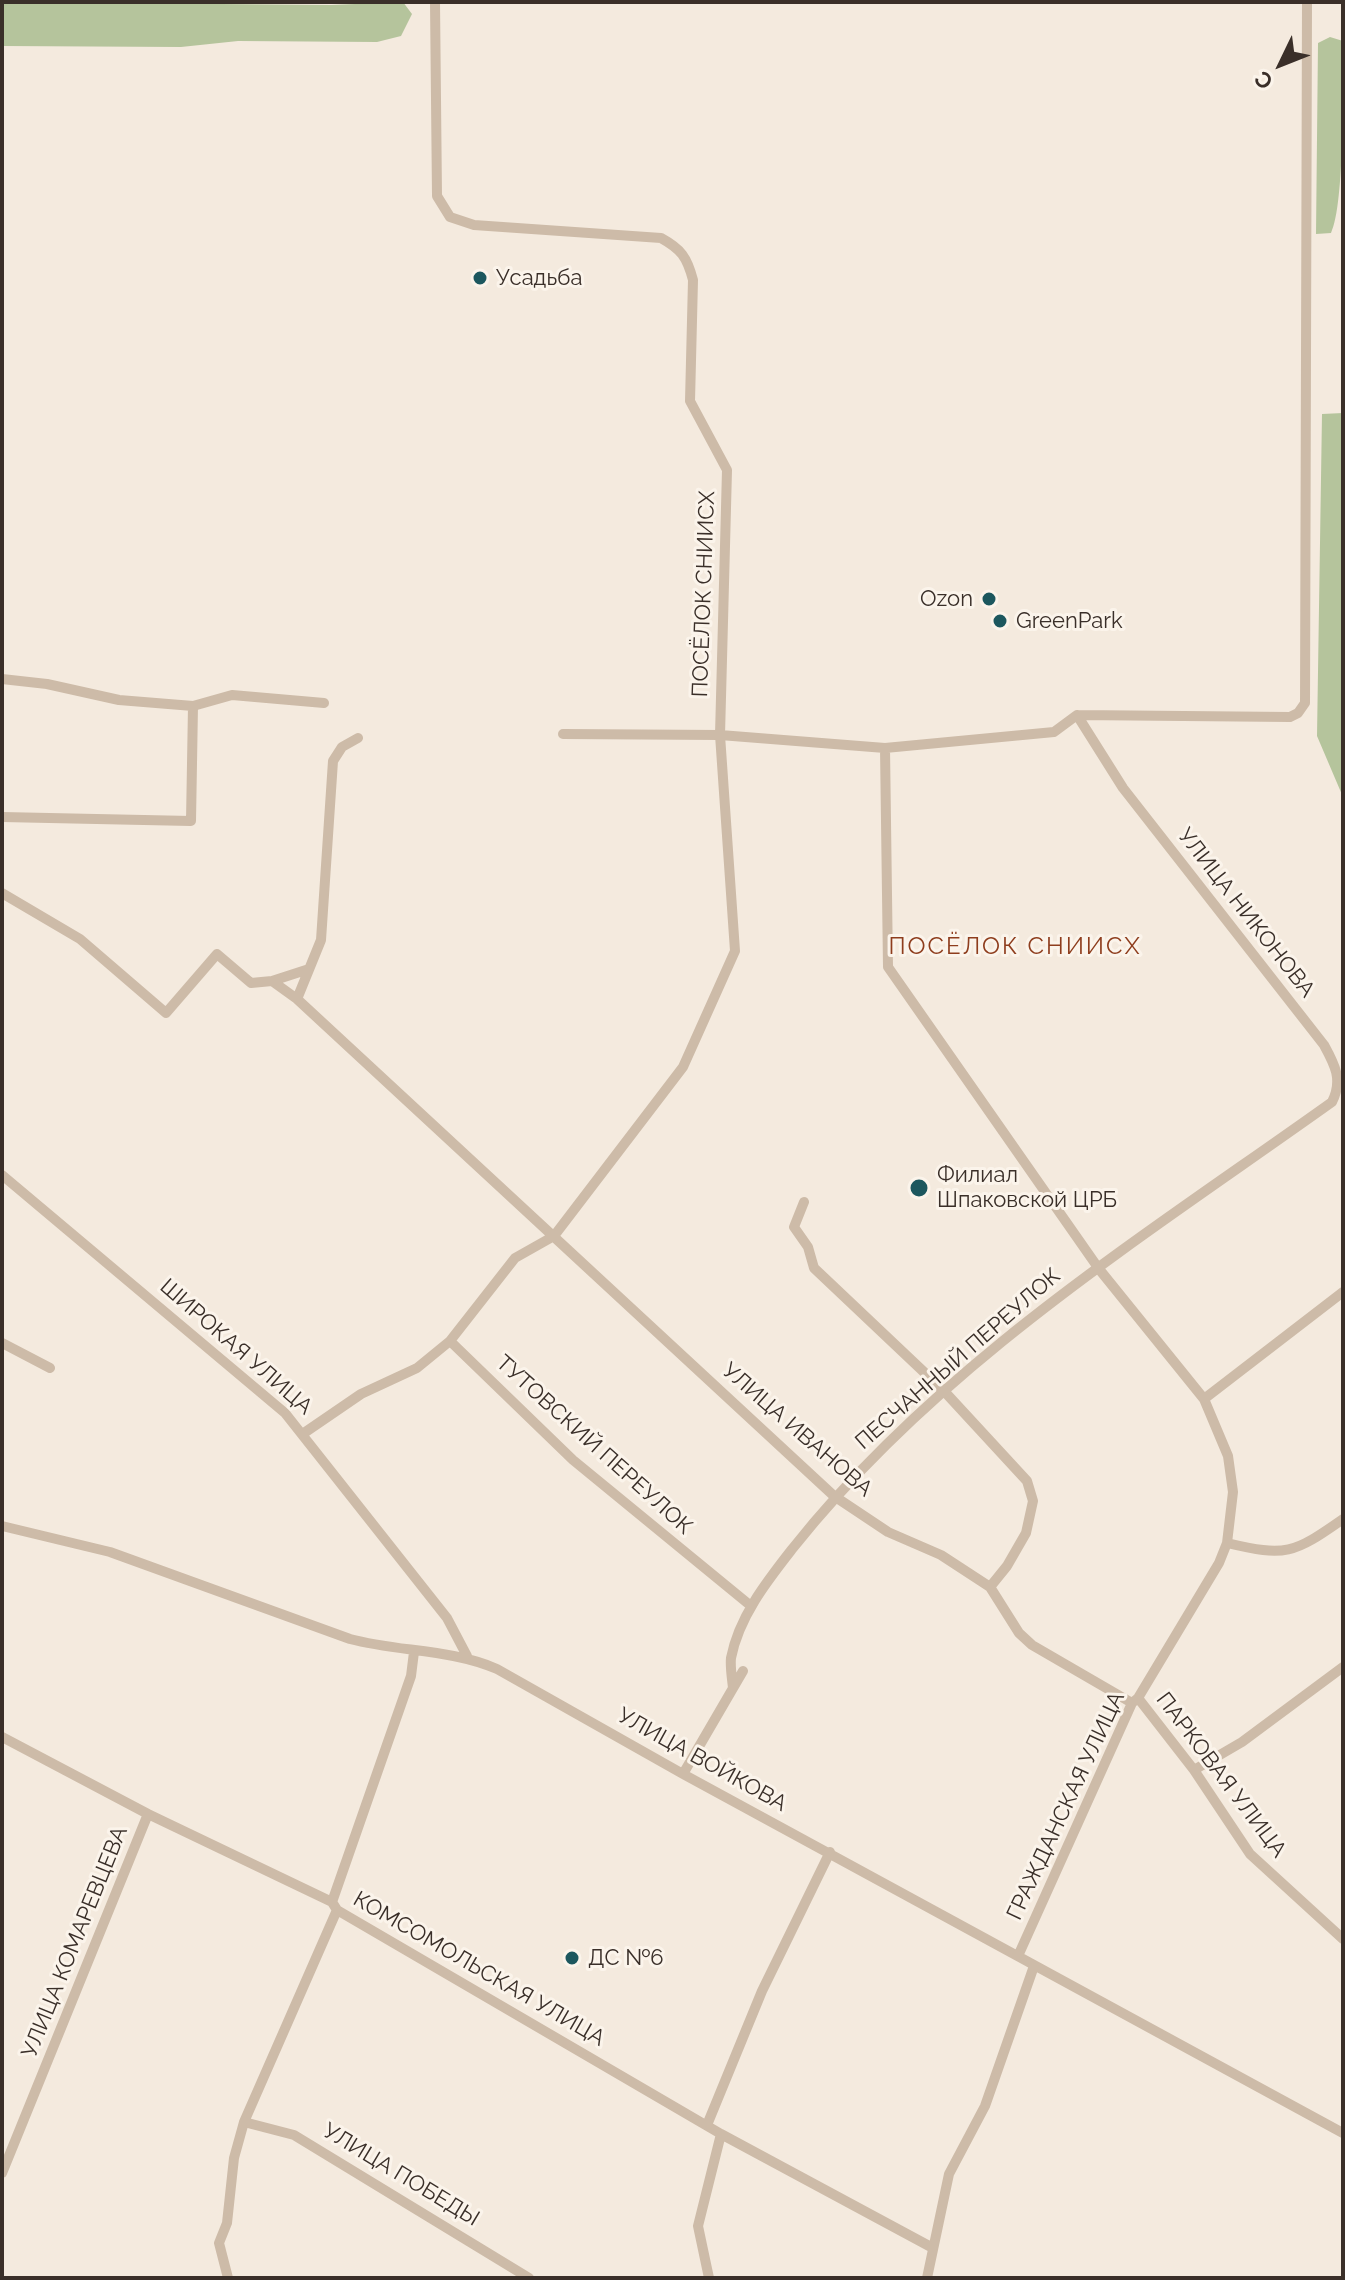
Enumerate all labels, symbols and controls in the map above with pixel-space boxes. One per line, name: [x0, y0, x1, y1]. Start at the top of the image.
north arrow: [1241, 24, 1321, 104]
text: С: [1249, 66, 1278, 95]
place label: Усадьба: [496, 265, 582, 291]
marker: Усадьба: [471, 269, 489, 287]
street label: ПОСЁЛОК СНИИСХ: [687, 490, 721, 698]
place label: Ozon: [920, 586, 973, 612]
marker: Ozon: [980, 590, 998, 608]
place label: GreenPark: [1016, 608, 1123, 634]
marker: GreenPark: [991, 612, 1009, 630]
street label: УЛИЦА НИКОНОВА: [1172, 823, 1320, 1003]
district label: ПОСЁЛОК СНИИСХ: [888, 933, 1142, 961]
place label: Филиал Шпаковской ЦРБ: [937, 1162, 1117, 1214]
marker: Филиал Шпаковской ЦРБ: [908, 1177, 930, 1199]
street label: ПЕСЧАННЫЙ ПЕРЕУЛОК: [850, 1263, 1066, 1455]
street label: ШИРОКАЯ УЛИЦА: [154, 1274, 318, 1420]
street label: ТУТОВСКИЙ ПЕРЕУЛОК: [490, 1350, 698, 1540]
street label: УЛИЦА ИВАНОВА: [716, 1357, 878, 1503]
street label: ПАРКОВАЯ УЛИЦА: [1150, 1687, 1292, 1863]
street label: ГРАЖДАНСКАЯ УЛИЦА: [1001, 1688, 1131, 1924]
street label: УЛИЦА ВОЙКОВА: [613, 1703, 791, 1817]
street label: УЛИЦА КОМАРЕВЦЕВА: [16, 1823, 134, 2061]
street label: КОМСОМОЛЬСКАЯ УЛИЦА: [348, 1886, 610, 2052]
place label: ДС №6: [588, 1945, 664, 1971]
marker: ДС №6: [563, 1949, 581, 1967]
street label: УЛИЦА ПОБЕДЫ: [318, 2118, 484, 2232]

